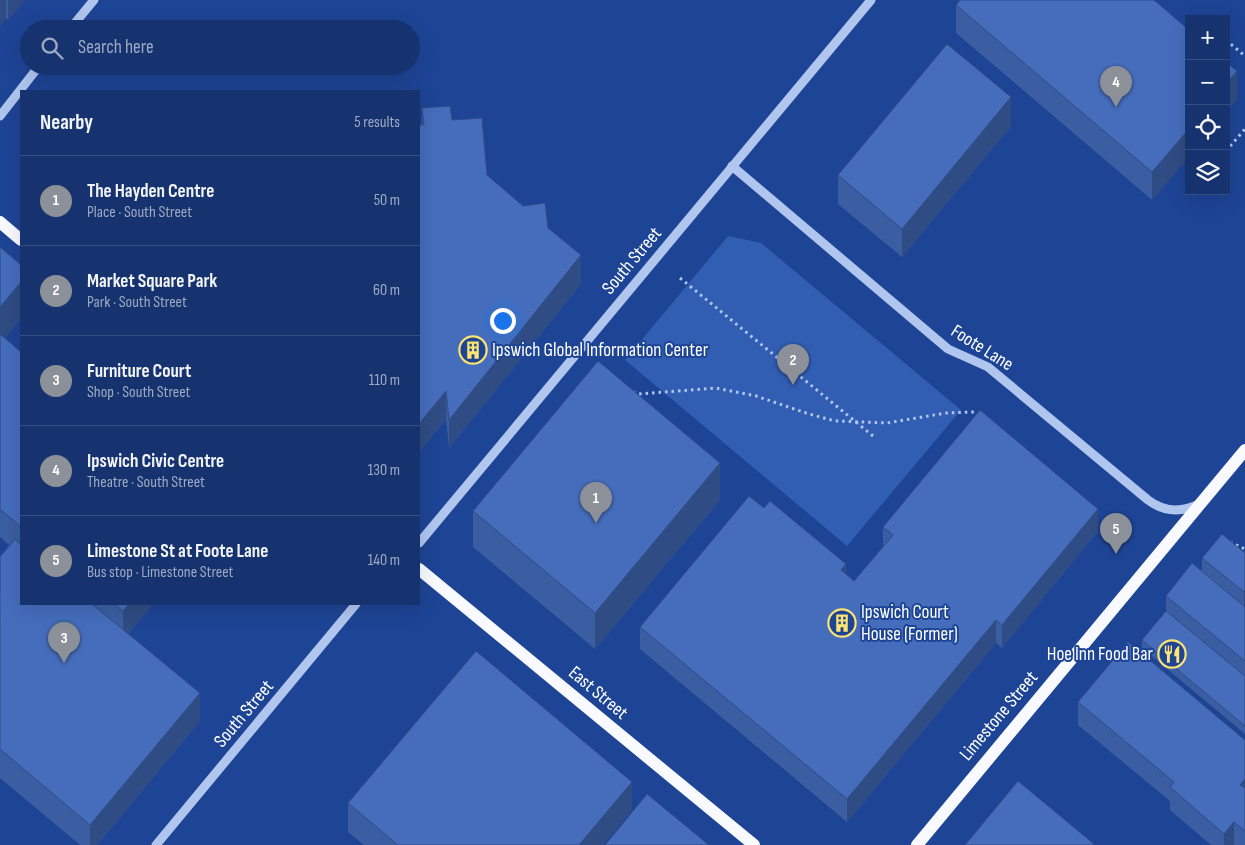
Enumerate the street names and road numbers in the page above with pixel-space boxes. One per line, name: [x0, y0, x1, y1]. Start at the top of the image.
street label: South Street: [597, 222, 667, 299]
street label: Foote Lane: [947, 320, 1017, 376]
street label: East Street: [564, 662, 633, 725]
street label: Limestone Street: [955, 666, 1043, 765]
street label: South Street: [209, 675, 279, 752]

